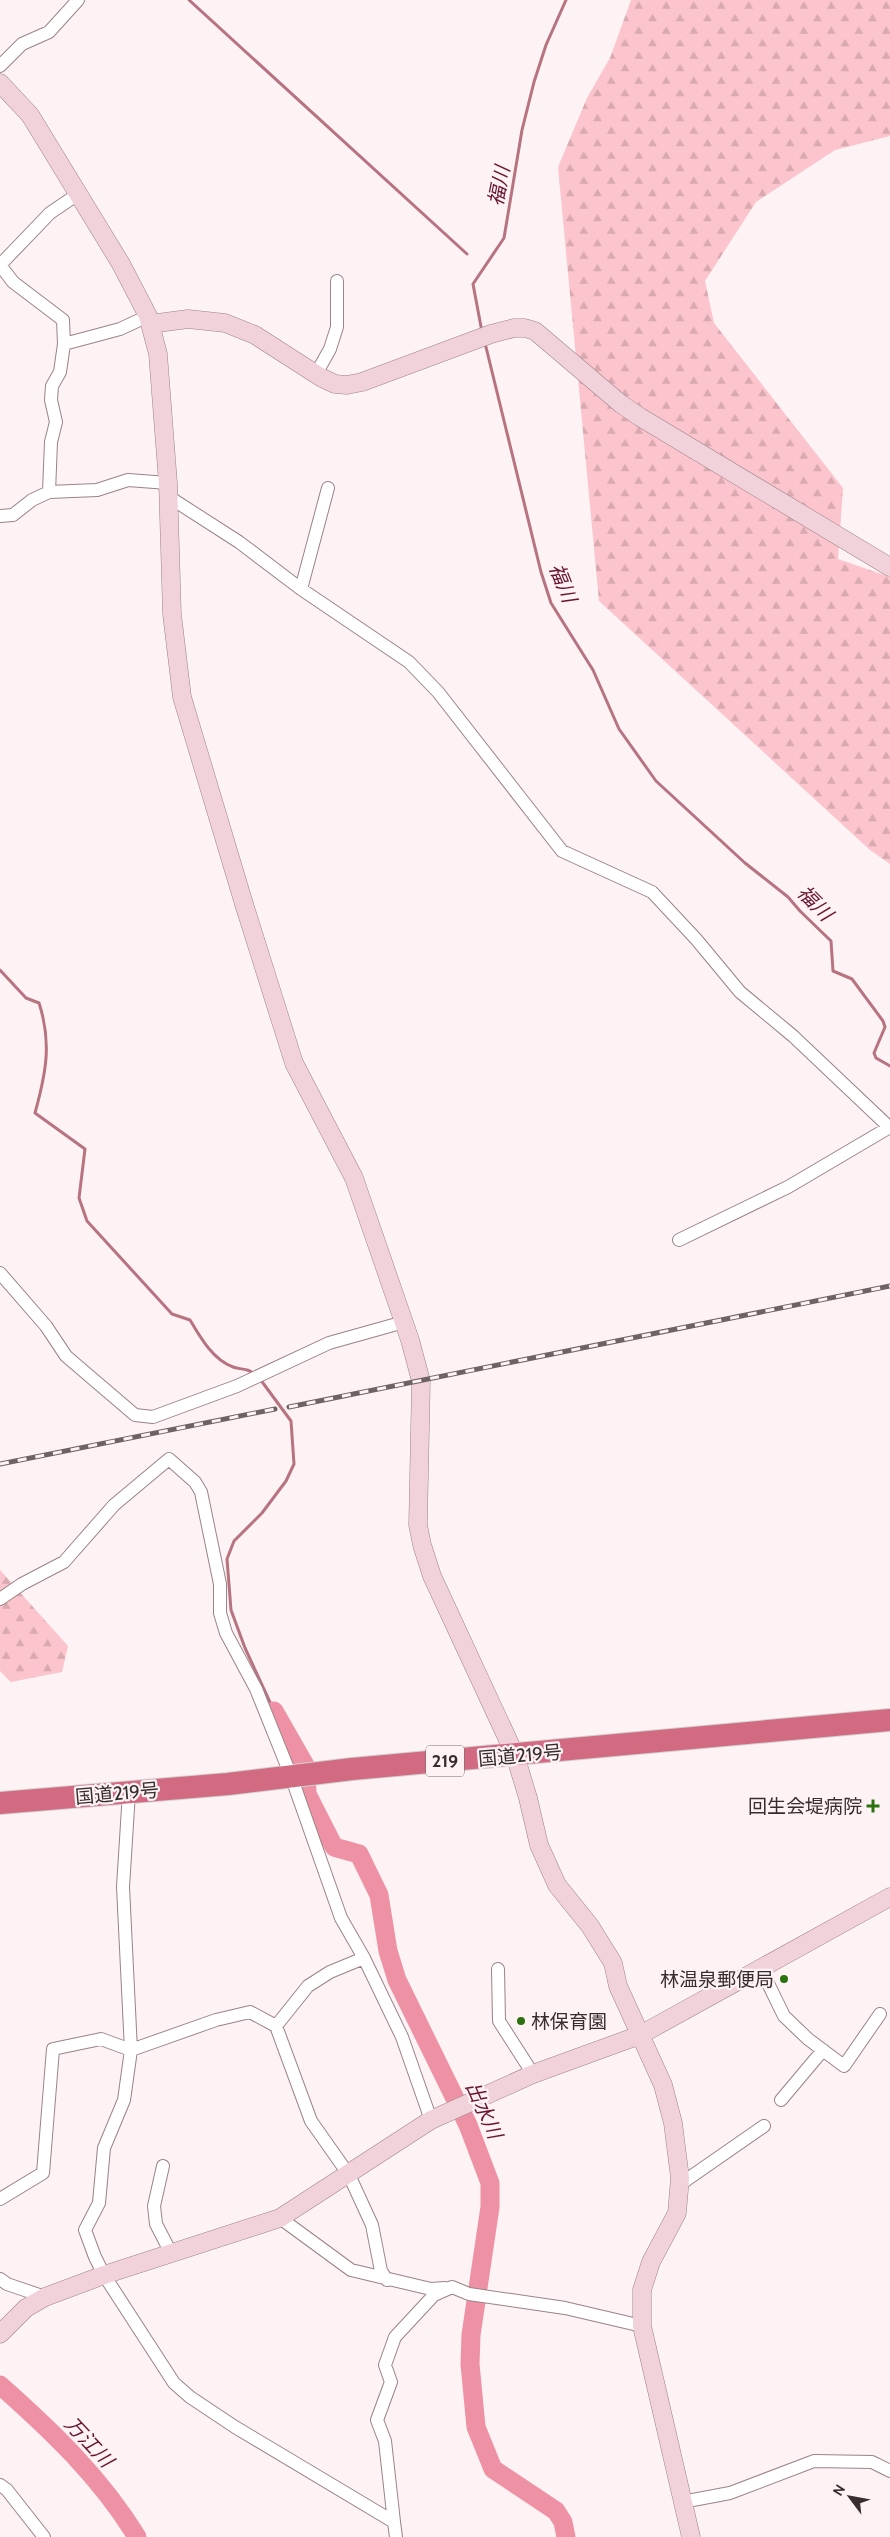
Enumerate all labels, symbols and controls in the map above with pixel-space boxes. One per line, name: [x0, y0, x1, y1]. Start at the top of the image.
water label: 福川: [483, 162, 515, 208]
water label: 福川: [544, 560, 582, 608]
water label: 福川: [792, 880, 839, 927]
street label: 国道219号: [477, 1740, 563, 1771]
road number: 219: [426, 1745, 464, 1776]
street label: 国道219号: [74, 1778, 160, 1809]
place label: 回生会堤病院: [748, 1795, 862, 1818]
marker: 回生会堤病院: [866, 1799, 880, 1813]
place label: 林温泉郵便局: [660, 1968, 774, 1991]
marker: 林温泉郵便局: [778, 1973, 790, 1985]
place label: 林保育園: [531, 2010, 607, 2033]
marker: 林保育園: [515, 2015, 527, 2027]
water label: 出水川: [461, 2078, 508, 2144]
water label: 万江川: [60, 2412, 120, 2474]
north arrow: [825, 2472, 875, 2522]
text: N: [829, 2481, 849, 2499]

